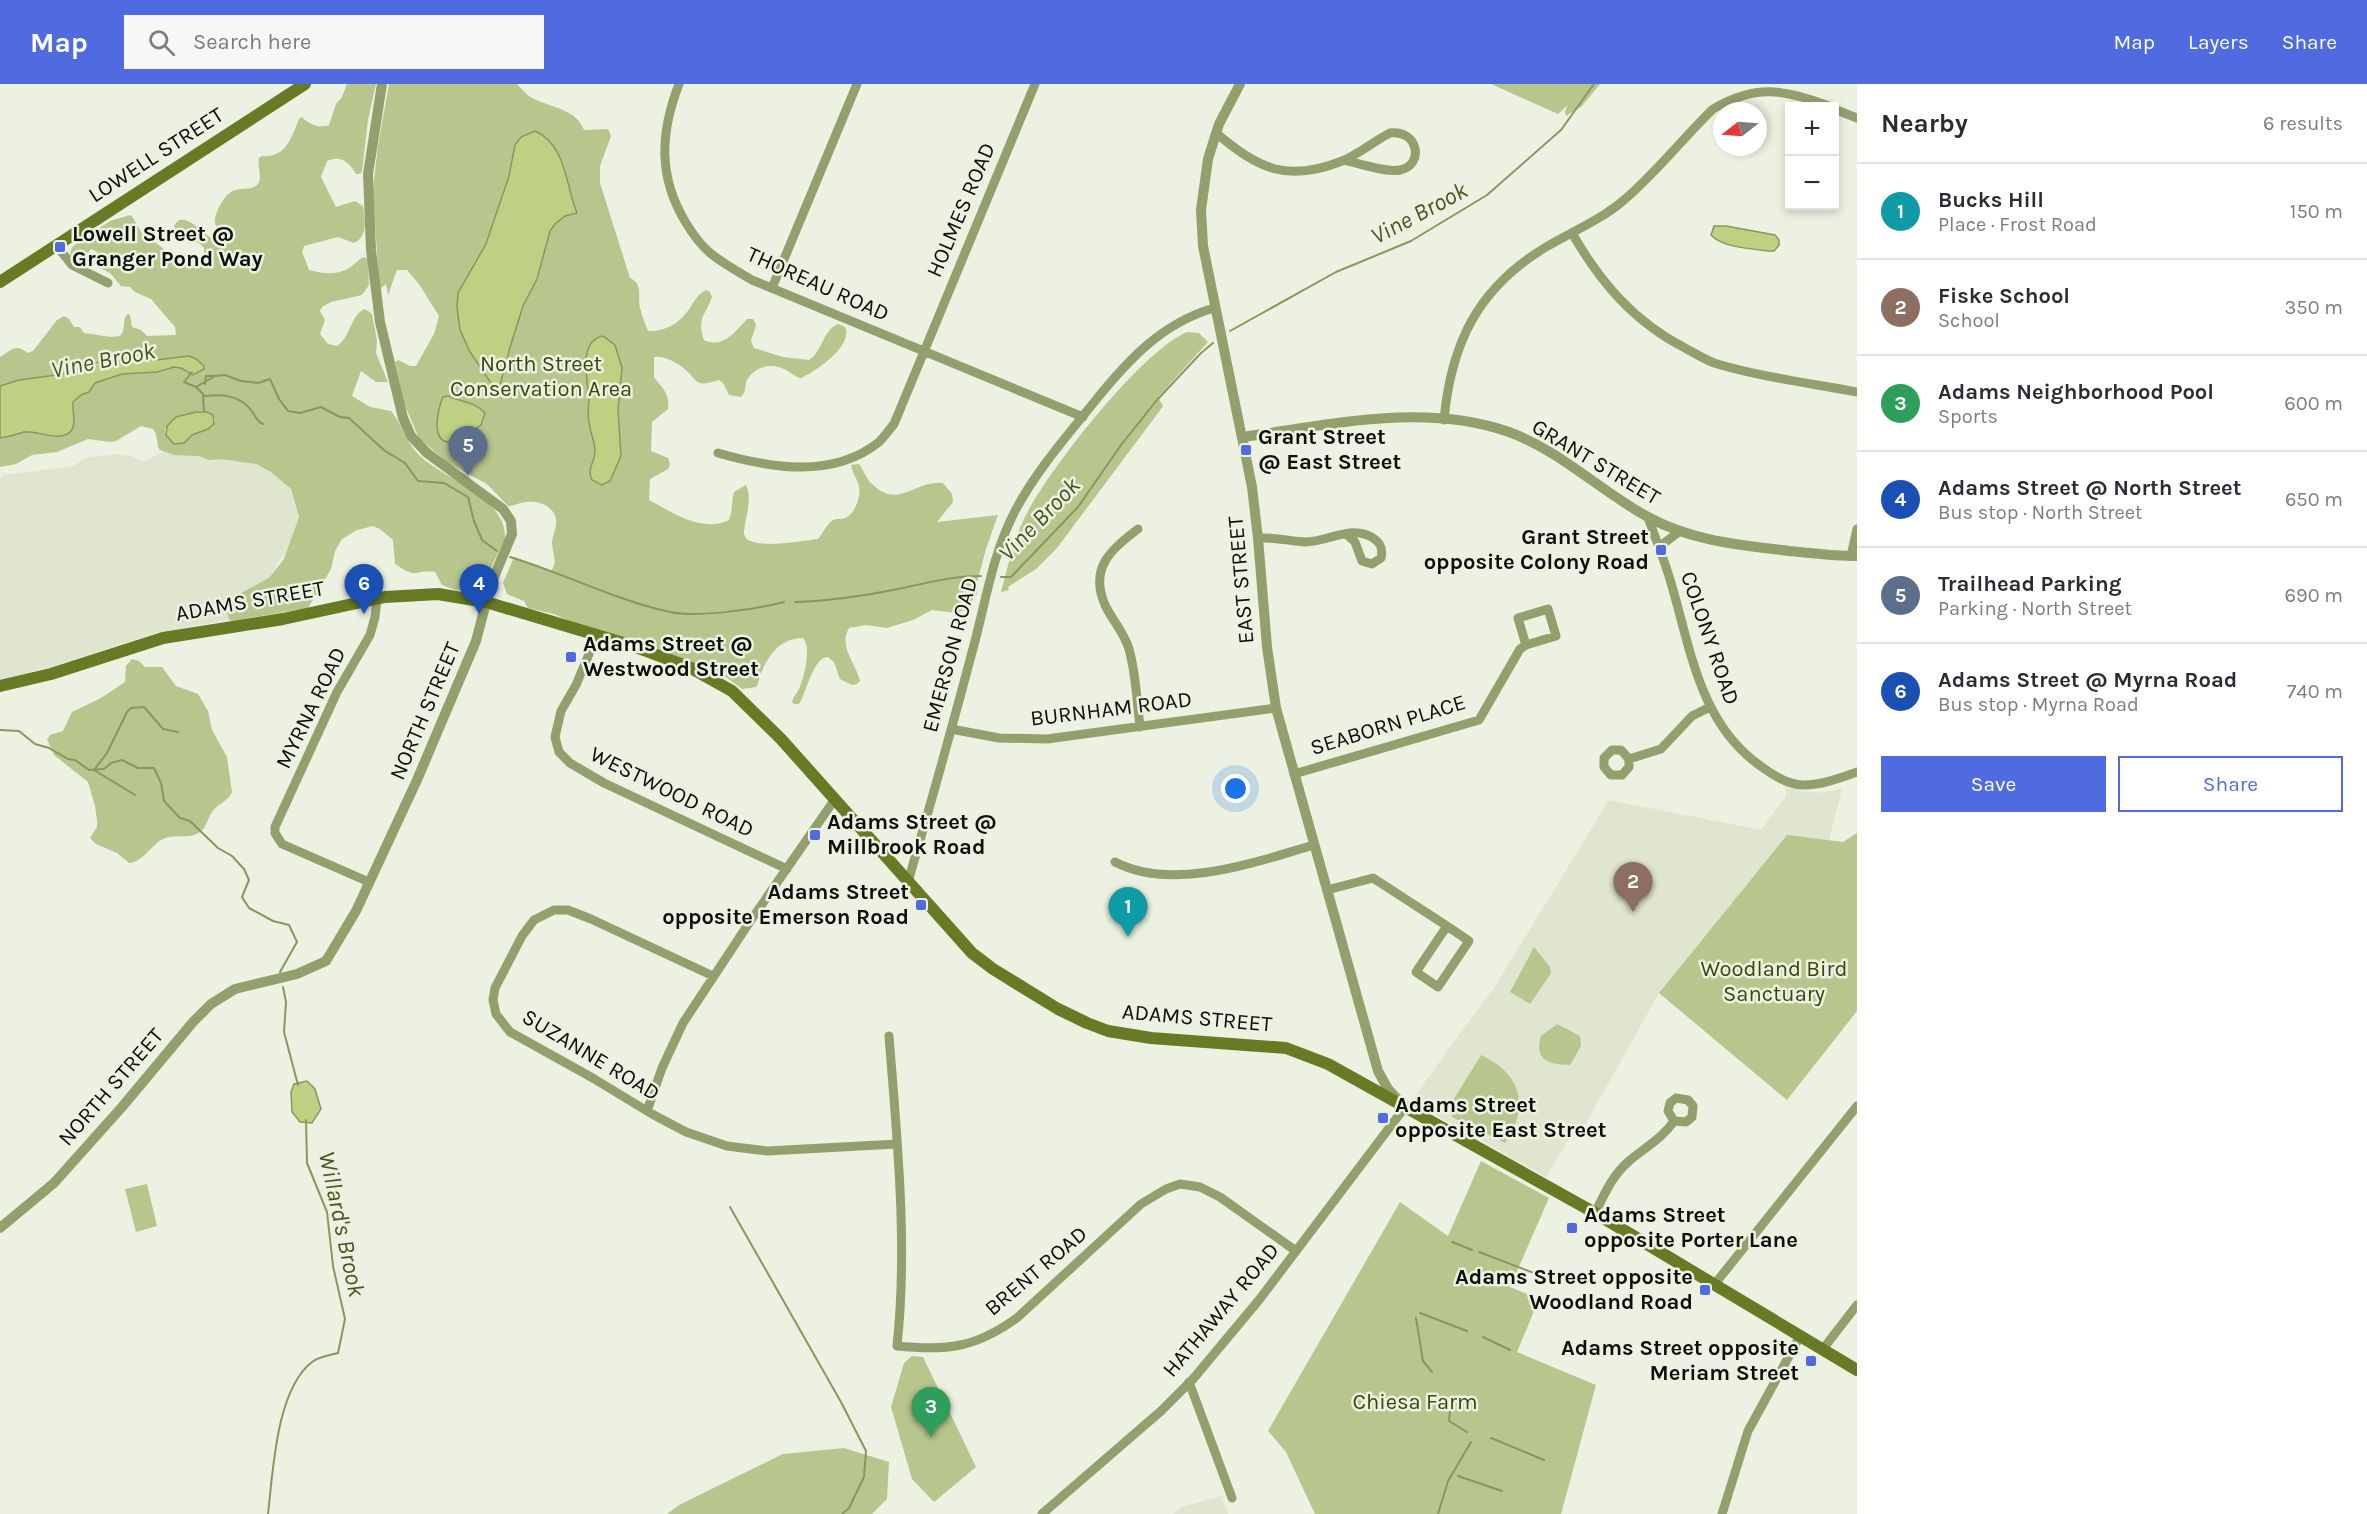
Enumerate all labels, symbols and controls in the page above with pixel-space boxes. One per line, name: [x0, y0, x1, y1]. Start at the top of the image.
search box: [124, 15, 544, 69]
text: Map: [30, 26, 88, 59]
icon: search: [145, 26, 178, 59]
text: Search here: [193, 29, 311, 55]
text: Map: [2113, 30, 2155, 54]
text: Layers: [2188, 30, 2249, 54]
text: Share: [2282, 30, 2337, 54]
street label: LOWELL STREET: [84, 102, 228, 208]
north arrow: [1713, 102, 1767, 156]
map controls: [1785, 102, 1839, 210]
button: +: [1785, 102, 1839, 156]
text: Nearby: [1881, 108, 1968, 139]
text: 6 results: [2263, 112, 2343, 135]
street label: HOLMES ROAD: [921, 139, 1001, 281]
button: −: [1785, 156, 1839, 210]
water label: Vine Brook: [1366, 176, 1473, 250]
text: Bucks Hill: [1938, 187, 2044, 213]
text: 1: [1897, 200, 1904, 223]
text: 150 m: [2290, 200, 2343, 223]
text: Place · Frost Road: [1938, 213, 2097, 236]
place label: Lowell Street @ Granger Pond Way: [72, 221, 263, 272]
marker: Lowell Street @ Granger Pond Way: [53, 240, 67, 254]
street label: THOREAU ROAD: [743, 241, 893, 327]
text: Fiske School: [1938, 283, 2070, 309]
text: 2: [1894, 296, 1907, 319]
text: 350 m: [2285, 296, 2343, 319]
text: School: [1938, 309, 2000, 332]
water label: Vine Brook: [49, 336, 158, 384]
park label: North Street Conservation Area: [450, 351, 632, 402]
text: Adams Neighborhood Pool: [1938, 379, 2214, 405]
text: 3: [1894, 392, 1907, 415]
text: 600 m: [2284, 392, 2343, 415]
text: Sports: [1938, 405, 1998, 428]
street label: GRANT STREET: [1527, 413, 1665, 511]
place label: Grant Street @ East Street: [1258, 424, 1401, 475]
pin: 5: [448, 426, 488, 476]
marker: Grant Street @ East Street: [1239, 443, 1253, 457]
water label: Vine Brook: [992, 471, 1086, 567]
text: Adams Street @ North Street: [1938, 475, 2241, 501]
text: 4: [1895, 488, 1906, 511]
text: 650 m: [2285, 488, 2343, 511]
text: Bus stop · North Street: [1938, 501, 2143, 524]
street label: EAST STREET: [1222, 515, 1260, 645]
place label: Grant Street opposite Colony Road: [1424, 524, 1649, 575]
marker: Grant Street opposite Colony Road: [1654, 543, 1668, 557]
pin: 6: [344, 564, 384, 614]
pin: 4: [460, 564, 498, 614]
street label: COLONY ROAD: [1675, 568, 1745, 708]
text: Trailhead Parking: [1938, 571, 2122, 597]
street label: ADAMS STREET: [174, 575, 326, 627]
street label: EMERSON ROAD: [917, 575, 983, 735]
text: 5: [1895, 584, 1906, 607]
text: 690 m: [2285, 584, 2343, 607]
text: Parking · North Street: [1938, 597, 2132, 620]
place label: Adams Street @ Westwood Street: [583, 631, 759, 682]
street label: NORTH STREET: [384, 638, 466, 784]
street label: MYRNA ROAD: [270, 643, 352, 773]
marker: Adams Street @ Westwood Street: [564, 650, 578, 664]
text: Adams Street @ Myrna Road: [1938, 667, 2237, 693]
text: 6: [1894, 680, 1907, 703]
text: 740 m: [2287, 680, 2343, 703]
street label: BURNHAM ROAD: [1029, 686, 1193, 732]
street label: SEABORN PLACE: [1307, 689, 1469, 761]
text: Bus stop · Myrna Road: [1938, 693, 2139, 716]
street label: WESTWOOD ROAD: [586, 741, 758, 843]
button: Save: [1881, 756, 2106, 812]
button: Share: [2118, 756, 2343, 812]
your location: [1221, 774, 1250, 803]
place label: Adams Street @ Millbrook Road: [827, 809, 997, 860]
marker: Adams Street @ Millbrook Road: [808, 828, 822, 842]
pin: 2: [1614, 862, 1652, 912]
place label: Adams Street opposite Emerson Road: [662, 879, 909, 930]
pin: 1: [1108, 888, 1148, 937]
marker: Adams Street opposite Emerson Road: [914, 898, 928, 912]
park label: Woodland Bird Sanctuary: [1700, 956, 1848, 1007]
street label: ADAMS STREET: [1121, 998, 1273, 1038]
street label: SUZANNE ROAD: [518, 1004, 664, 1106]
street label: NORTH STREET: [53, 1023, 169, 1151]
place label: Adams Street opposite East Street: [1395, 1092, 1607, 1143]
marker: Adams Street opposite East Street: [1376, 1111, 1390, 1125]
water label: Willard's Brook: [313, 1149, 371, 1300]
place label: Adams Street opposite Porter Lane: [1584, 1202, 1798, 1253]
street label: BRENT ROAD: [980, 1221, 1092, 1321]
marker: Adams Street opposite Porter Lane: [1565, 1221, 1579, 1235]
street label: HATHAWAY ROAD: [1157, 1238, 1285, 1382]
place label: Adams Street opposite Woodland Road: [1455, 1264, 1693, 1315]
marker: Adams Street opposite Woodland Road: [1698, 1283, 1712, 1297]
place label: Adams Street opposite Meriam Street: [1561, 1335, 1799, 1386]
marker: Adams Street opposite Meriam Street: [1804, 1354, 1818, 1368]
pin: 3: [912, 1388, 950, 1437]
park label: Chiesa Farm: [1352, 1389, 1478, 1415]

